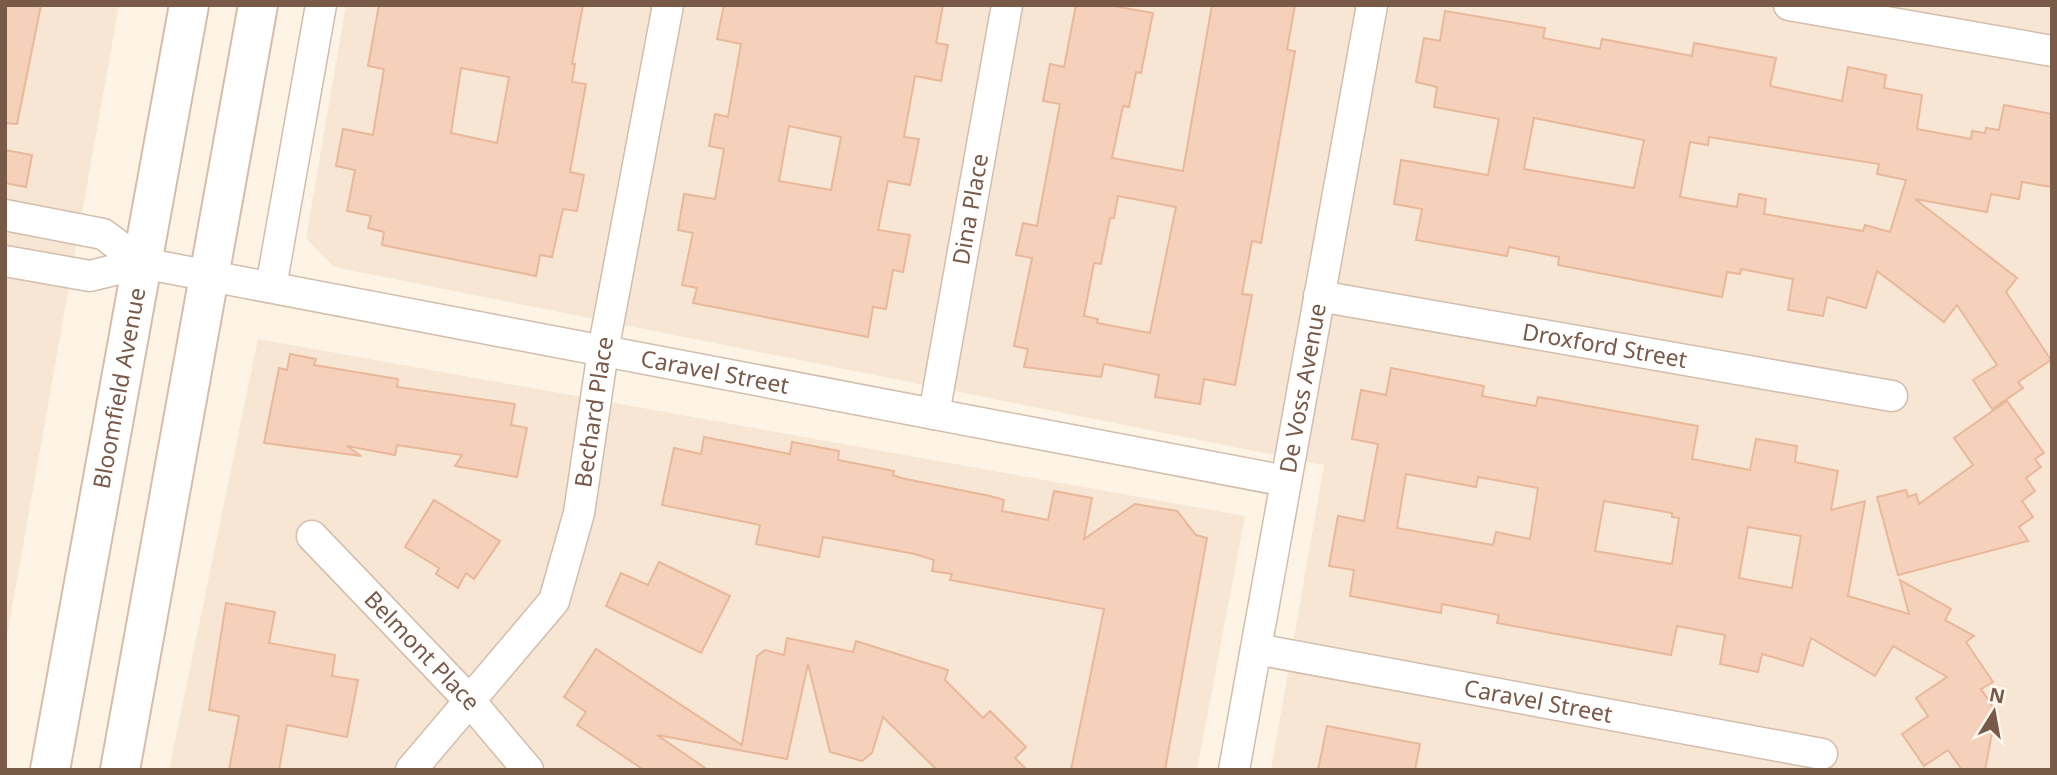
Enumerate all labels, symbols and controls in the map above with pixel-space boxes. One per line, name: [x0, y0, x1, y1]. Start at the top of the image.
street label: Dina Place: [944, 151, 995, 267]
street label: Bloomfield Avenue: [84, 285, 152, 491]
street label: De Voss Avenue: [1271, 301, 1333, 475]
street label: Droxford Street: [1520, 315, 1690, 375]
street label: Bechard Place: [566, 334, 620, 489]
street label: Caravel Street: [638, 341, 792, 401]
street label: Belmont Place: [358, 583, 488, 717]
street label: Caravel Street: [1462, 671, 1615, 730]
north arrow: [1959, 677, 2029, 747]
text: N: [1987, 681, 2007, 710]

